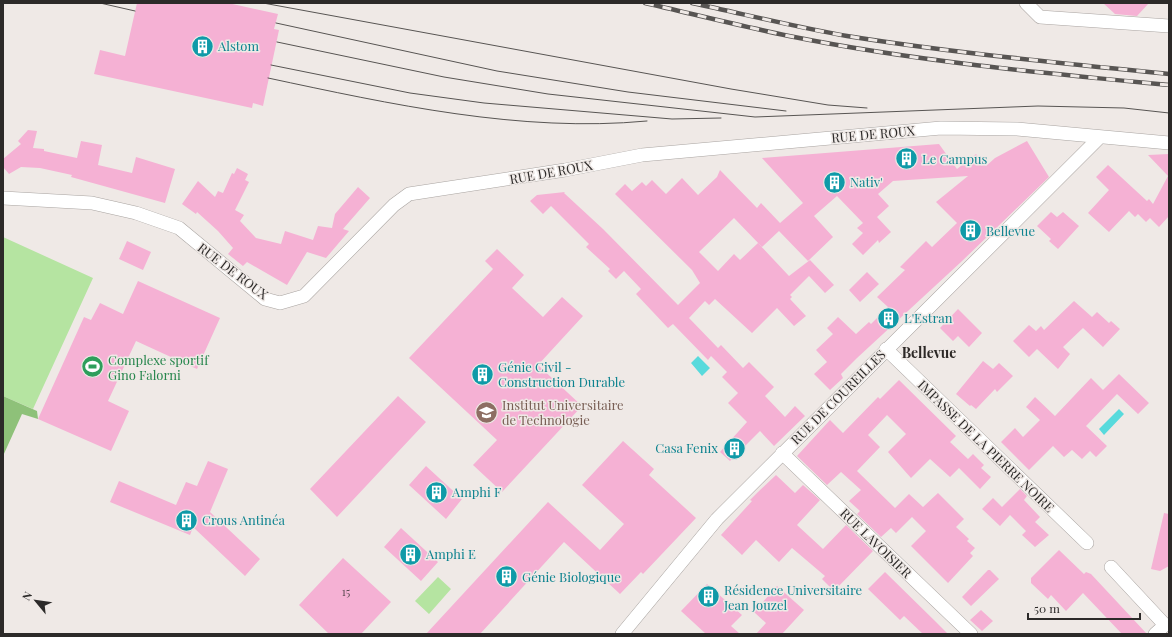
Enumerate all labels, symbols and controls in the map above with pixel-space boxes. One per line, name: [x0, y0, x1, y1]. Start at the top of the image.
building icon: Alstom: [189, 33, 215, 59]
place label: Alstom: [217, 37, 259, 54]
street label: RUE DE ROUX: [830, 121, 916, 146]
building icon: Le Campus: [894, 146, 920, 172]
place label: Le Campus: [922, 150, 988, 167]
street label: RUE DE ROUX: [508, 156, 594, 187]
building icon: Nativ': [822, 169, 848, 195]
place label: Nativ': [850, 173, 883, 190]
building icon: Bellevue: [958, 218, 984, 244]
place label: Bellevue: [986, 222, 1035, 239]
street label: RUE DE ROUX: [195, 239, 273, 303]
building icon: L'Estran: [875, 305, 901, 331]
place label: L'Estran: [904, 309, 953, 326]
district label: Bellevue: [902, 343, 956, 362]
street label: RUE DE COUREILLES: [787, 346, 889, 448]
place label: Complexe sportif Gino Falorni: [108, 351, 210, 383]
sports icon: Complexe sportif Gino Falorni: [80, 354, 106, 380]
place label: Génie Civil - Construction Durable: [498, 358, 625, 390]
building icon: Génie Civil - Construction Durable: [470, 361, 496, 387]
street label: IMPASSE DE LA PIERRE NOIRE: [915, 376, 1058, 515]
place label: Institut Universitaire de Technologie: [502, 396, 624, 428]
school or university icon: Institut Universitaire de Technologie: [473, 399, 499, 425]
building icon: Casa Fenix: [721, 435, 747, 461]
place label: Casa Fenix: [655, 439, 718, 456]
building icon: Amphi F: [423, 479, 449, 505]
place label: Amphi F: [451, 483, 502, 500]
street label: RUE LAVOISIER: [837, 504, 916, 582]
building icon: Crous Antinéa: [174, 507, 200, 533]
place label: Crous Antinéa: [202, 511, 285, 528]
building icon: Amphi E: [398, 541, 424, 567]
place label: Amphi E: [425, 545, 476, 562]
building icon: Génie Biologique: [493, 564, 519, 590]
place label: Génie Biologique: [522, 568, 621, 585]
north arrow: [16, 581, 56, 621]
place label: Résidence Universitaire Jean Jouzel: [723, 581, 863, 613]
house number: 15: [342, 584, 351, 599]
building icon: Résidence Universitaire Jean Jouzel: [695, 584, 721, 610]
text: N: [18, 589, 35, 603]
scale bar: [1028, 595, 1140, 621]
text: 50 m: [1034, 600, 1060, 616]

